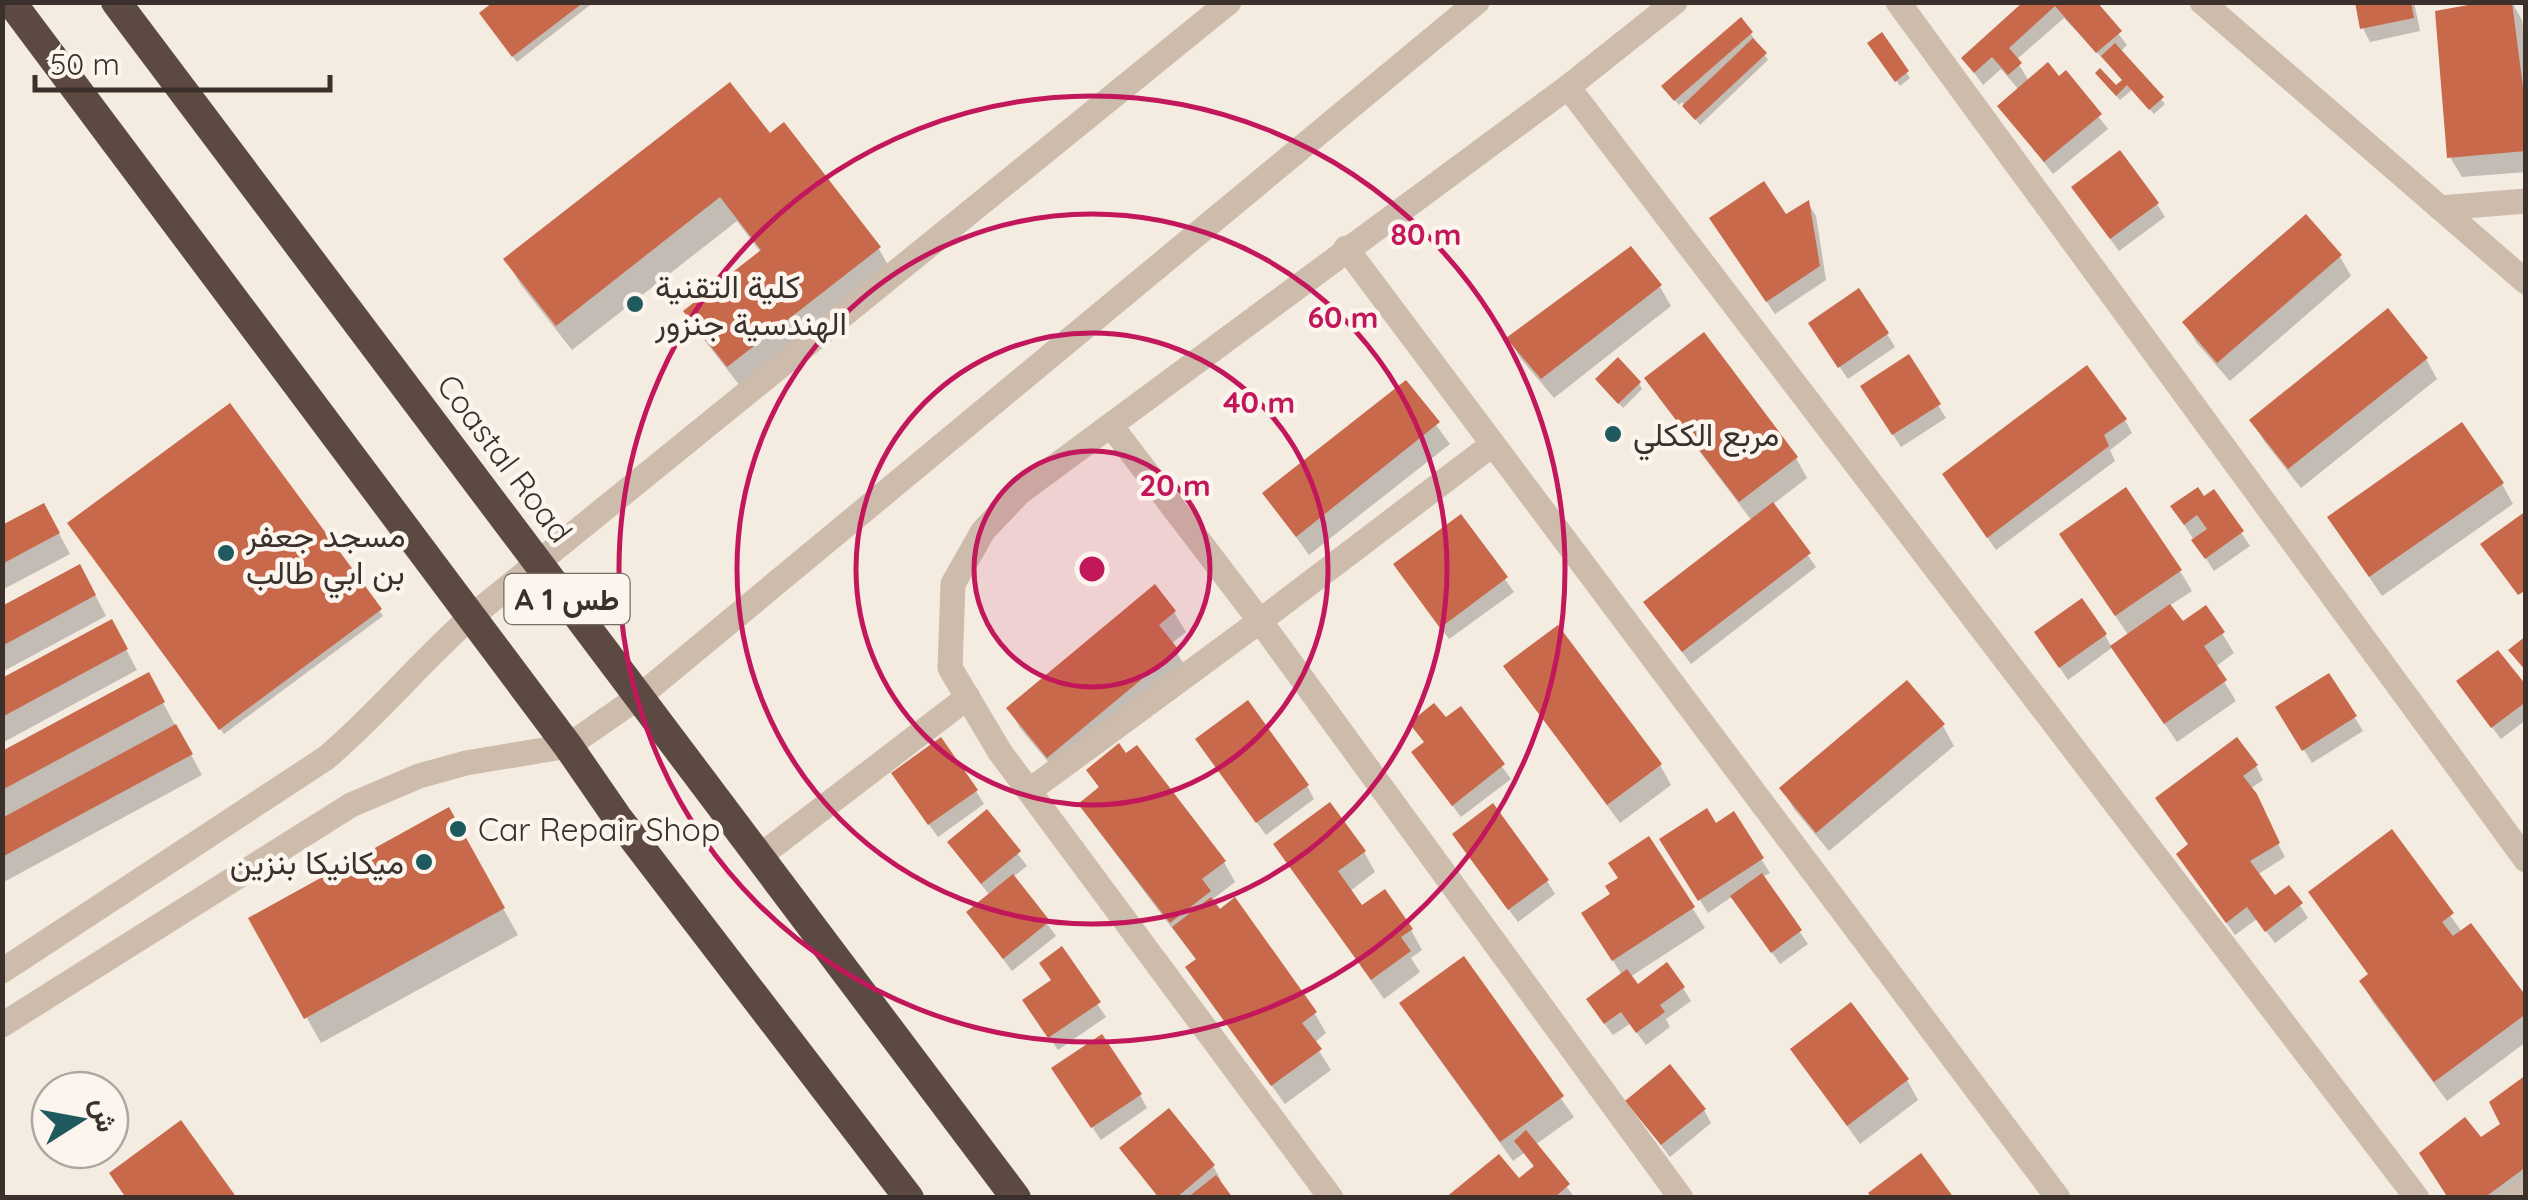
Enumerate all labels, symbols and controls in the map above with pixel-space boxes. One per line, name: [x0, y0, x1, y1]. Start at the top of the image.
scale bar: [35, 30, 330, 92]
text: 50 m: [50, 45, 120, 83]
text: 80 m: [1391, 215, 1461, 253]
place label: كلية التقنية الهندسية جنزور: [654, 266, 847, 344]
marker: كلية التقنية الهندسية جنزور: [624, 293, 646, 315]
text: 60 m: [1307, 298, 1379, 336]
street label: Coastal Road: [429, 366, 581, 550]
text: 40 m: [1223, 383, 1295, 421]
place label: مربع الككلي: [1633, 414, 1779, 461]
marker: مربع الككلي: [1602, 423, 1624, 445]
text: 20 m: [1139, 466, 1211, 504]
place label: مسجد جعفر بن ابي طالب: [245, 515, 406, 599]
marker: مسجد جعفر بن ابي طالب: [215, 542, 237, 564]
centre of rings: [1074, 551, 1110, 587]
road number: A 1 طس: [504, 574, 630, 624]
place label: Car Repair Shop: [478, 809, 720, 849]
marker: Car Repair Shop: [447, 818, 469, 840]
place label: ميكانيكا بنزين: [230, 842, 404, 883]
marker: ميكانيكا بنزين: [413, 851, 435, 873]
north arrow: [30, 1070, 130, 1170]
text: ش: [85, 1095, 125, 1135]

